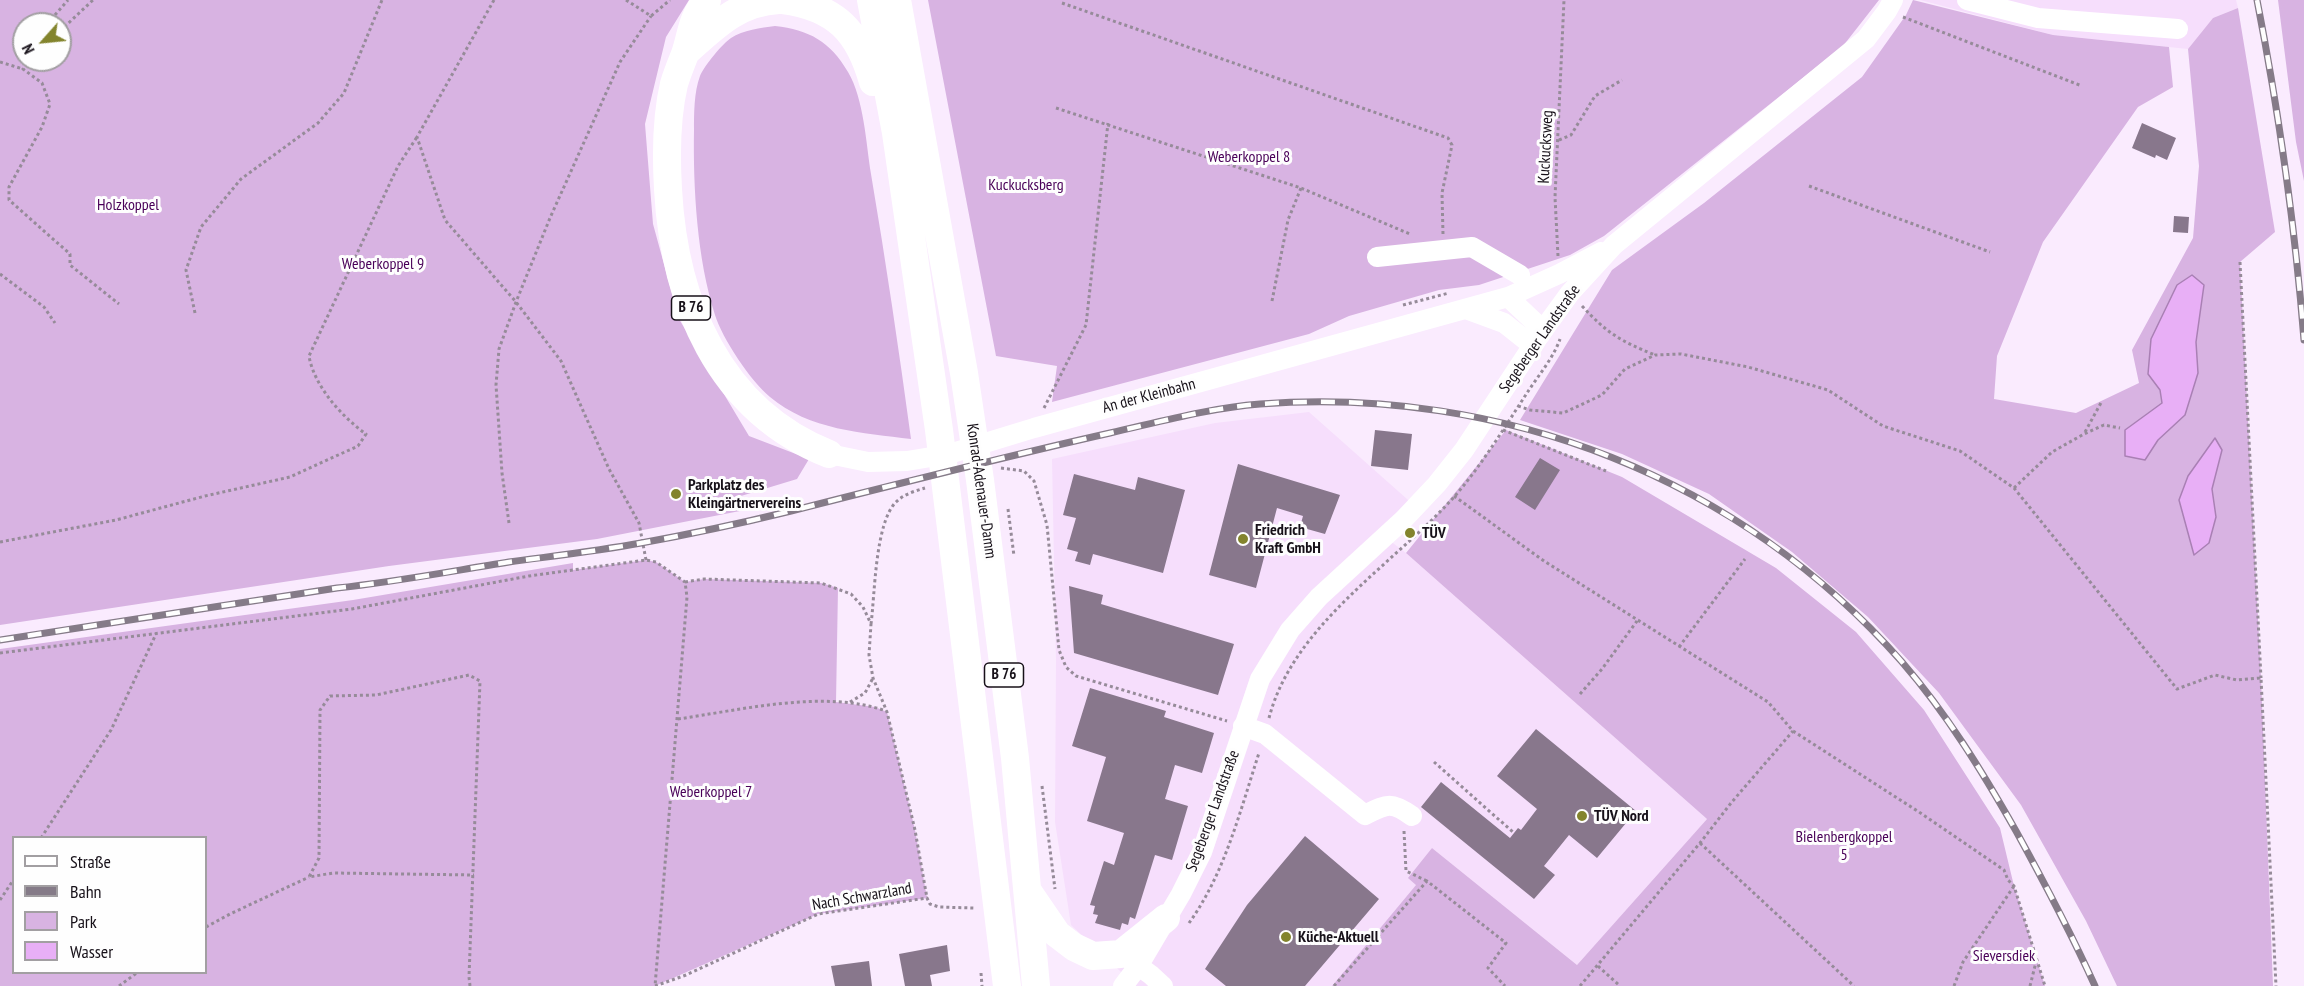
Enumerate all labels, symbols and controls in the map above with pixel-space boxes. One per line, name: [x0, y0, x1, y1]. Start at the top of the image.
north arrow: [12, 12, 72, 72]
text: N: [17, 41, 39, 58]
street label: Kuckucksweg: [1534, 110, 1558, 184]
park label: Weberkoppel 8: [1208, 147, 1290, 167]
park label: Kuckucksberg: [988, 175, 1064, 195]
park label: Holzkoppel: [97, 195, 159, 215]
park label: Weberkoppel 9: [342, 254, 424, 274]
street label: Segeberger Landstraße: [1495, 281, 1585, 397]
road number: B 76: [672, 296, 710, 320]
street label: An der Kleinbahn: [1100, 374, 1198, 418]
street label: Konrad-Adenauer-Damm: [962, 422, 1000, 560]
place label: Parkplatz des Kleingärtnervereins: [688, 475, 801, 513]
marker: Parkplatz des Kleingärtnervereins: [669, 487, 683, 501]
place label: Friedrich Kraft GmbH: [1255, 520, 1321, 558]
place label: TÜV: [1422, 523, 1446, 543]
marker: TÜV: [1403, 526, 1417, 540]
marker: Friedrich Kraft GmbH: [1236, 532, 1250, 546]
road number: B 76: [984, 663, 1024, 687]
street label: Segeberger Landstraße: [1182, 748, 1244, 874]
park label: Weberkoppel 7: [670, 782, 752, 802]
place label: TÜV Nord: [1594, 806, 1649, 826]
marker: TÜV Nord: [1575, 809, 1589, 823]
park label: Bielenbergkoppel 5: [1795, 827, 1893, 865]
legend: [12, 836, 207, 974]
text: Straße: [70, 850, 111, 873]
street label: Nach Schwarzland: [811, 879, 913, 915]
text: Bahn: [70, 880, 102, 903]
text: Park: [70, 910, 97, 933]
place label: Küche-Aktuell: [1298, 927, 1379, 947]
marker: Küche-Aktuell: [1279, 930, 1293, 944]
text: Wasser: [70, 940, 113, 963]
park label: Sieversdiek: [1973, 946, 2035, 966]

